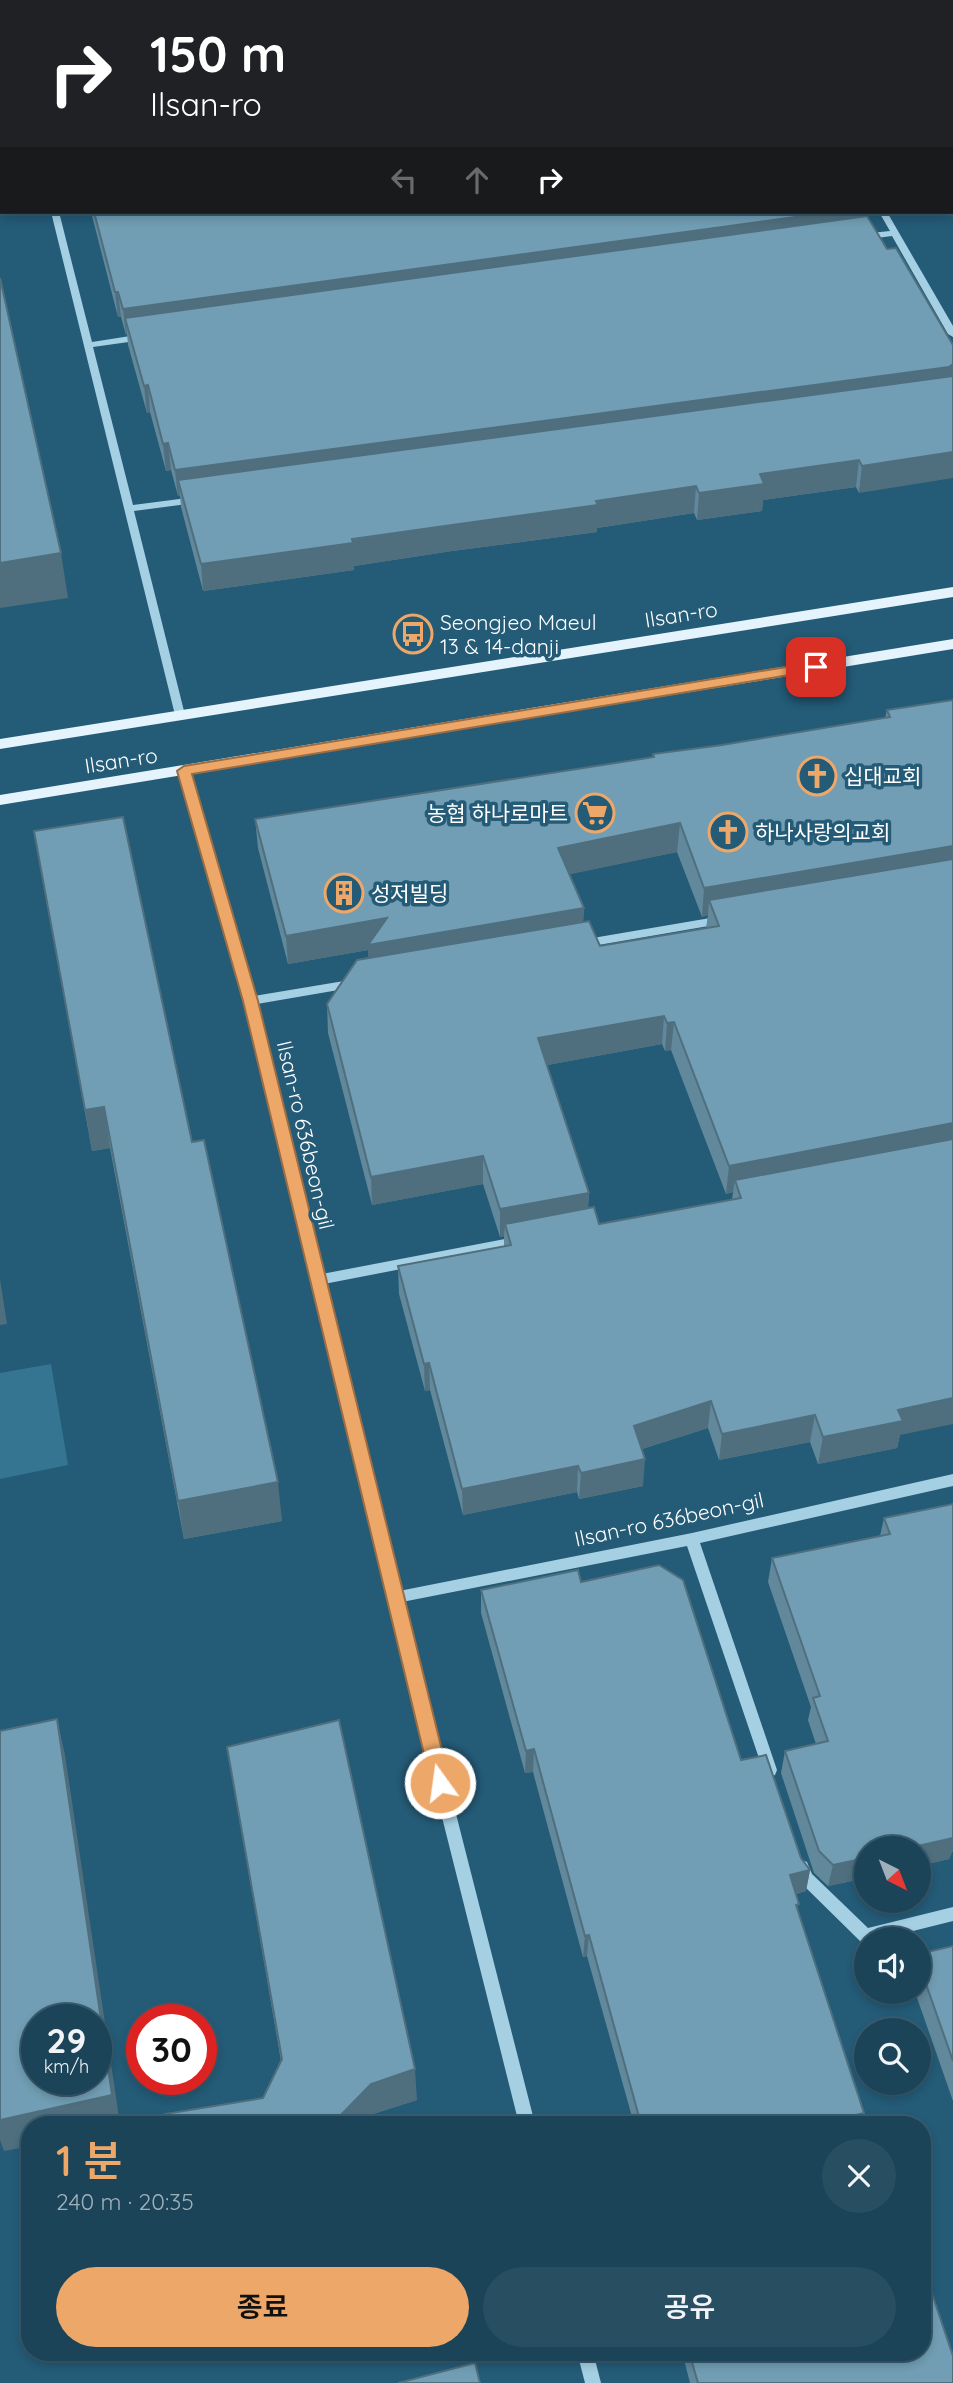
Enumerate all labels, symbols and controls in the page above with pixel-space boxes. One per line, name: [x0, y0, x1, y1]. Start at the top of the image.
text: 150 m: [150, 23, 286, 84]
icon: right: [35, 28, 126, 119]
text: Ilsan-ro: [150, 84, 262, 124]
icon: left: [385, 161, 423, 199]
icon: ahead: [458, 161, 496, 199]
icon: right: [531, 161, 569, 199]
street label: Ilsan-ro: [643, 595, 719, 633]
place label: Seongjeo Maeul 13 & 14-danji: [440, 609, 597, 659]
bus stop icon: Seongjeo Maeul 13 & 14-danji: [392, 613, 434, 655]
pin: [786, 637, 846, 697]
icon: arrive: [797, 648, 835, 686]
street label: Ilsan-ro: [83, 741, 159, 779]
church icon: 십대교회: [796, 755, 838, 797]
place label: 십대교회: [844, 763, 921, 789]
supermarket icon: 농협 하나로마트: [574, 792, 616, 834]
place label: 농협 하나로마트: [427, 800, 568, 826]
church icon: 하나사랑의교회: [707, 811, 749, 853]
place label: 하나사랑의교회: [755, 819, 890, 845]
building icon: 성저빌딩: [323, 872, 365, 914]
place label: 성저빌딩: [371, 880, 448, 906]
street label: Ilsan-ro 636beon-gil: [272, 1038, 340, 1232]
street label: Ilsan-ro 636beon-gil: [572, 1486, 766, 1552]
position arrow: [403, 1746, 477, 1820]
north arrow: [854, 1836, 931, 1913]
map controls: [854, 1836, 931, 2095]
button: sound: [854, 1927, 931, 2004]
speed limit sign: 30: [126, 2004, 217, 2095]
text: 29: [47, 2018, 86, 2062]
button: search: [854, 2018, 931, 2095]
text: km/h: [44, 2055, 89, 2078]
text: 1 분: [56, 2134, 122, 2187]
button: close: [822, 2139, 896, 2213]
text: 240 m · 20:35: [56, 2187, 194, 2216]
button: 종료: [56, 2267, 469, 2347]
button: 공유: [483, 2267, 896, 2347]

